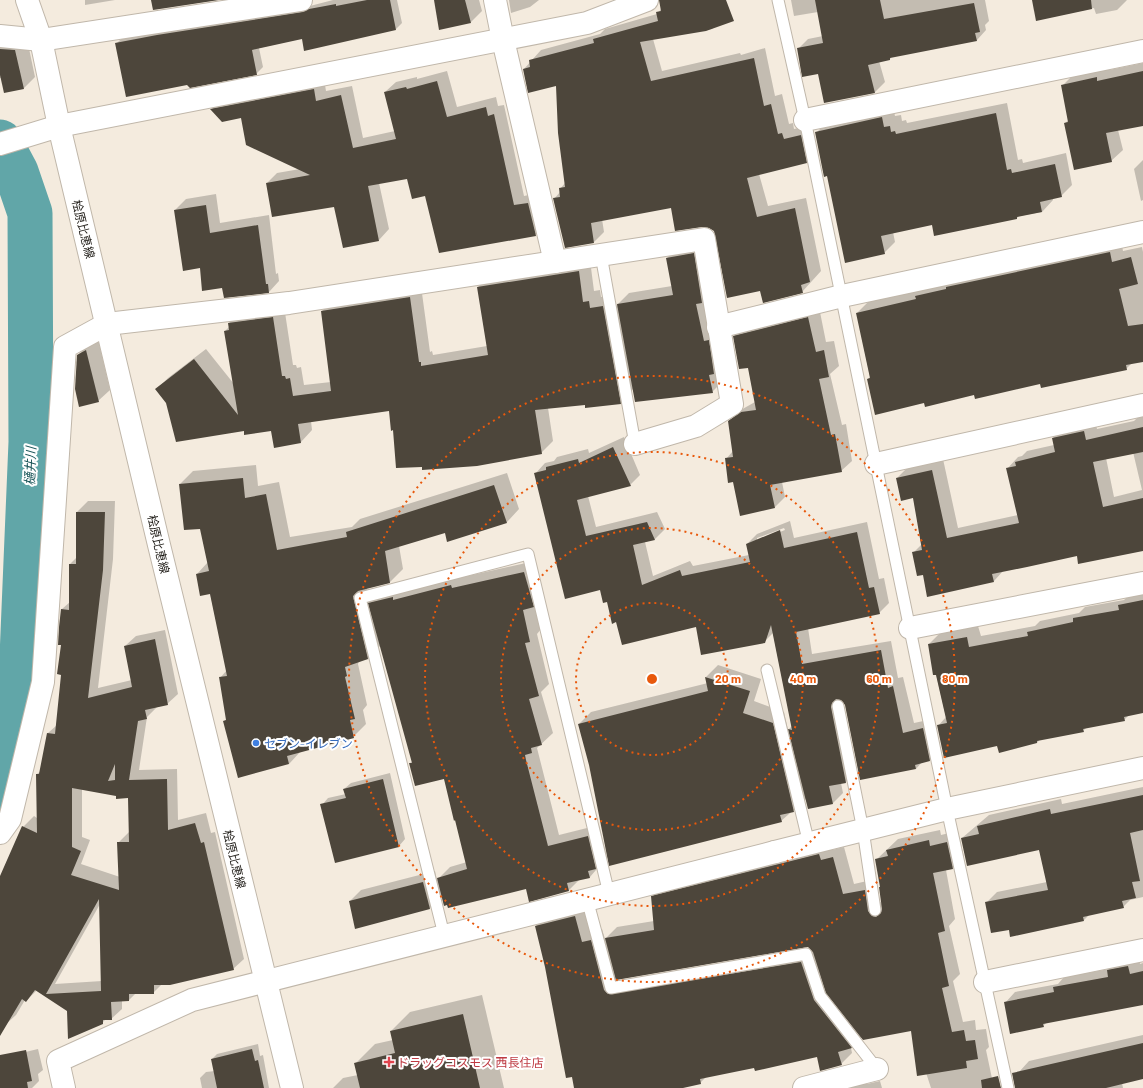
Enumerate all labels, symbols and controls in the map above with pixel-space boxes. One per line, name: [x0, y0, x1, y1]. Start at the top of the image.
street label: 桧原比恵線: [70, 198, 98, 260]
water label: 樋井川: [21, 444, 39, 486]
street label: 桧原比恵線: [145, 513, 173, 575]
text: 20 m: [715, 671, 741, 685]
text: 40 m: [790, 671, 816, 685]
text: 60 m: [866, 671, 892, 685]
text: 80 m: [942, 671, 968, 685]
centre of rings: [645, 672, 659, 686]
place label: セブン-イレブン: [264, 736, 353, 750]
marker: セブン-イレブン: [251, 738, 261, 748]
street label: 桧原比恵線: [221, 828, 249, 890]
place label: ドラッグコスモス 西長住店: [397, 1055, 543, 1069]
marker: ドラッグコスモス 西長住店: [384, 1057, 394, 1067]

